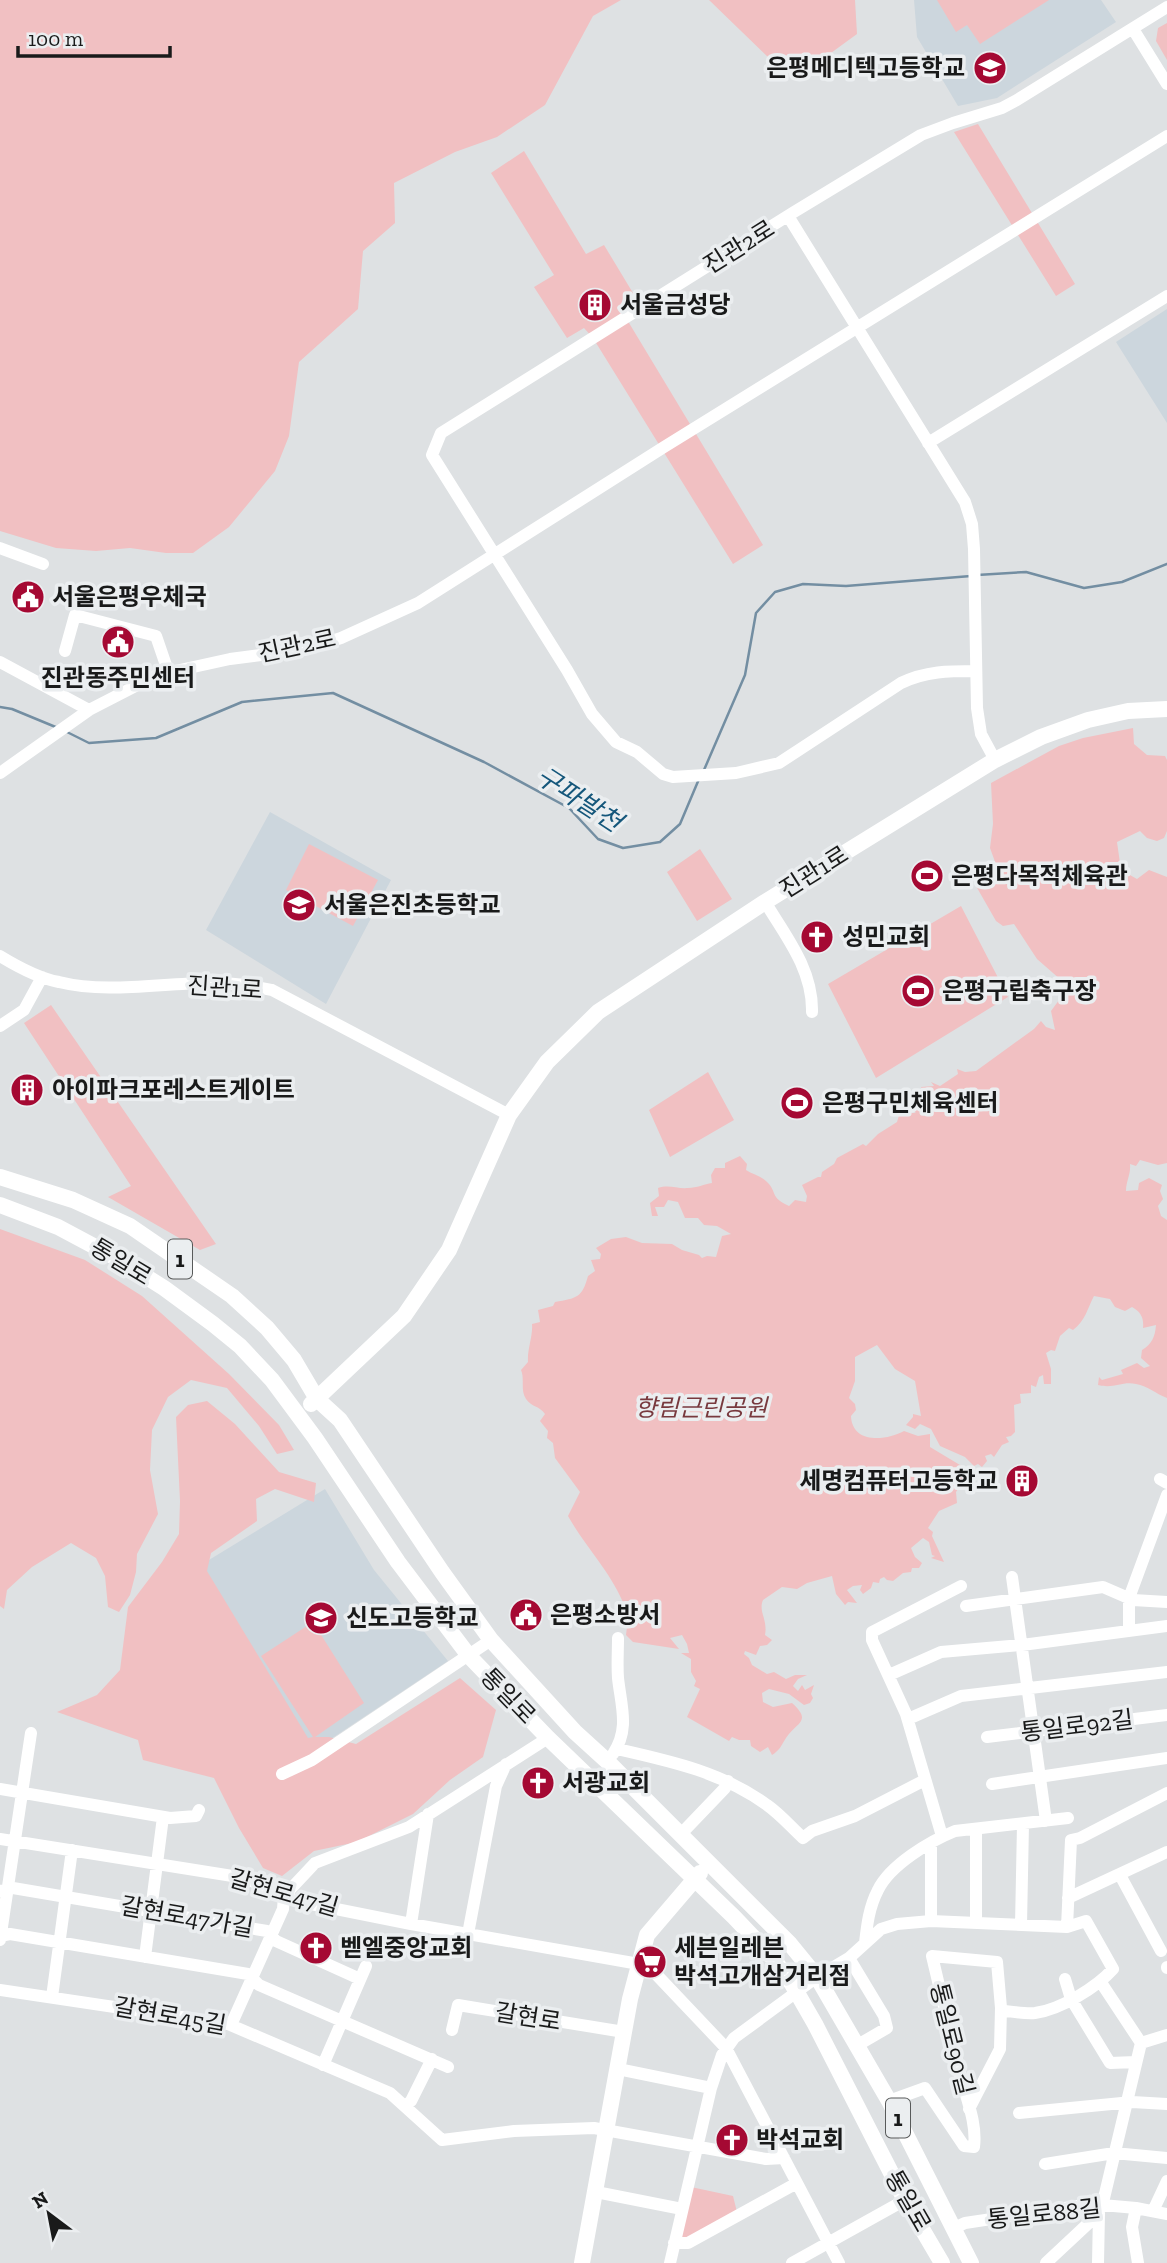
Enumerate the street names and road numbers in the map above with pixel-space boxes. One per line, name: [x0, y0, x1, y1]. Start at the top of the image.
street label: 진관2로: [698, 213, 780, 280]
street label: 진관2로: [255, 623, 338, 668]
street label: 진관1로: [774, 839, 853, 904]
street label: 진관1로: [186, 970, 264, 1005]
street label: 통일로: [85, 1232, 157, 1291]
road number: 1: [168, 1240, 192, 1278]
street label: 통일로: [475, 1662, 542, 1730]
street label: 통일로92길: [1019, 1704, 1135, 1747]
street label: 갈현로47길: [226, 1863, 342, 1922]
street label: 갈현로47가길: [118, 1891, 256, 1942]
street label: 통일로90길: [925, 1980, 980, 2098]
street label: 갈현로45길: [112, 1991, 229, 2040]
street label: 갈현로: [493, 1997, 563, 2036]
road number: 1: [886, 2098, 910, 2138]
street label: 통일로: [879, 2165, 938, 2237]
street label: 통일로88길: [986, 2193, 1102, 2234]

